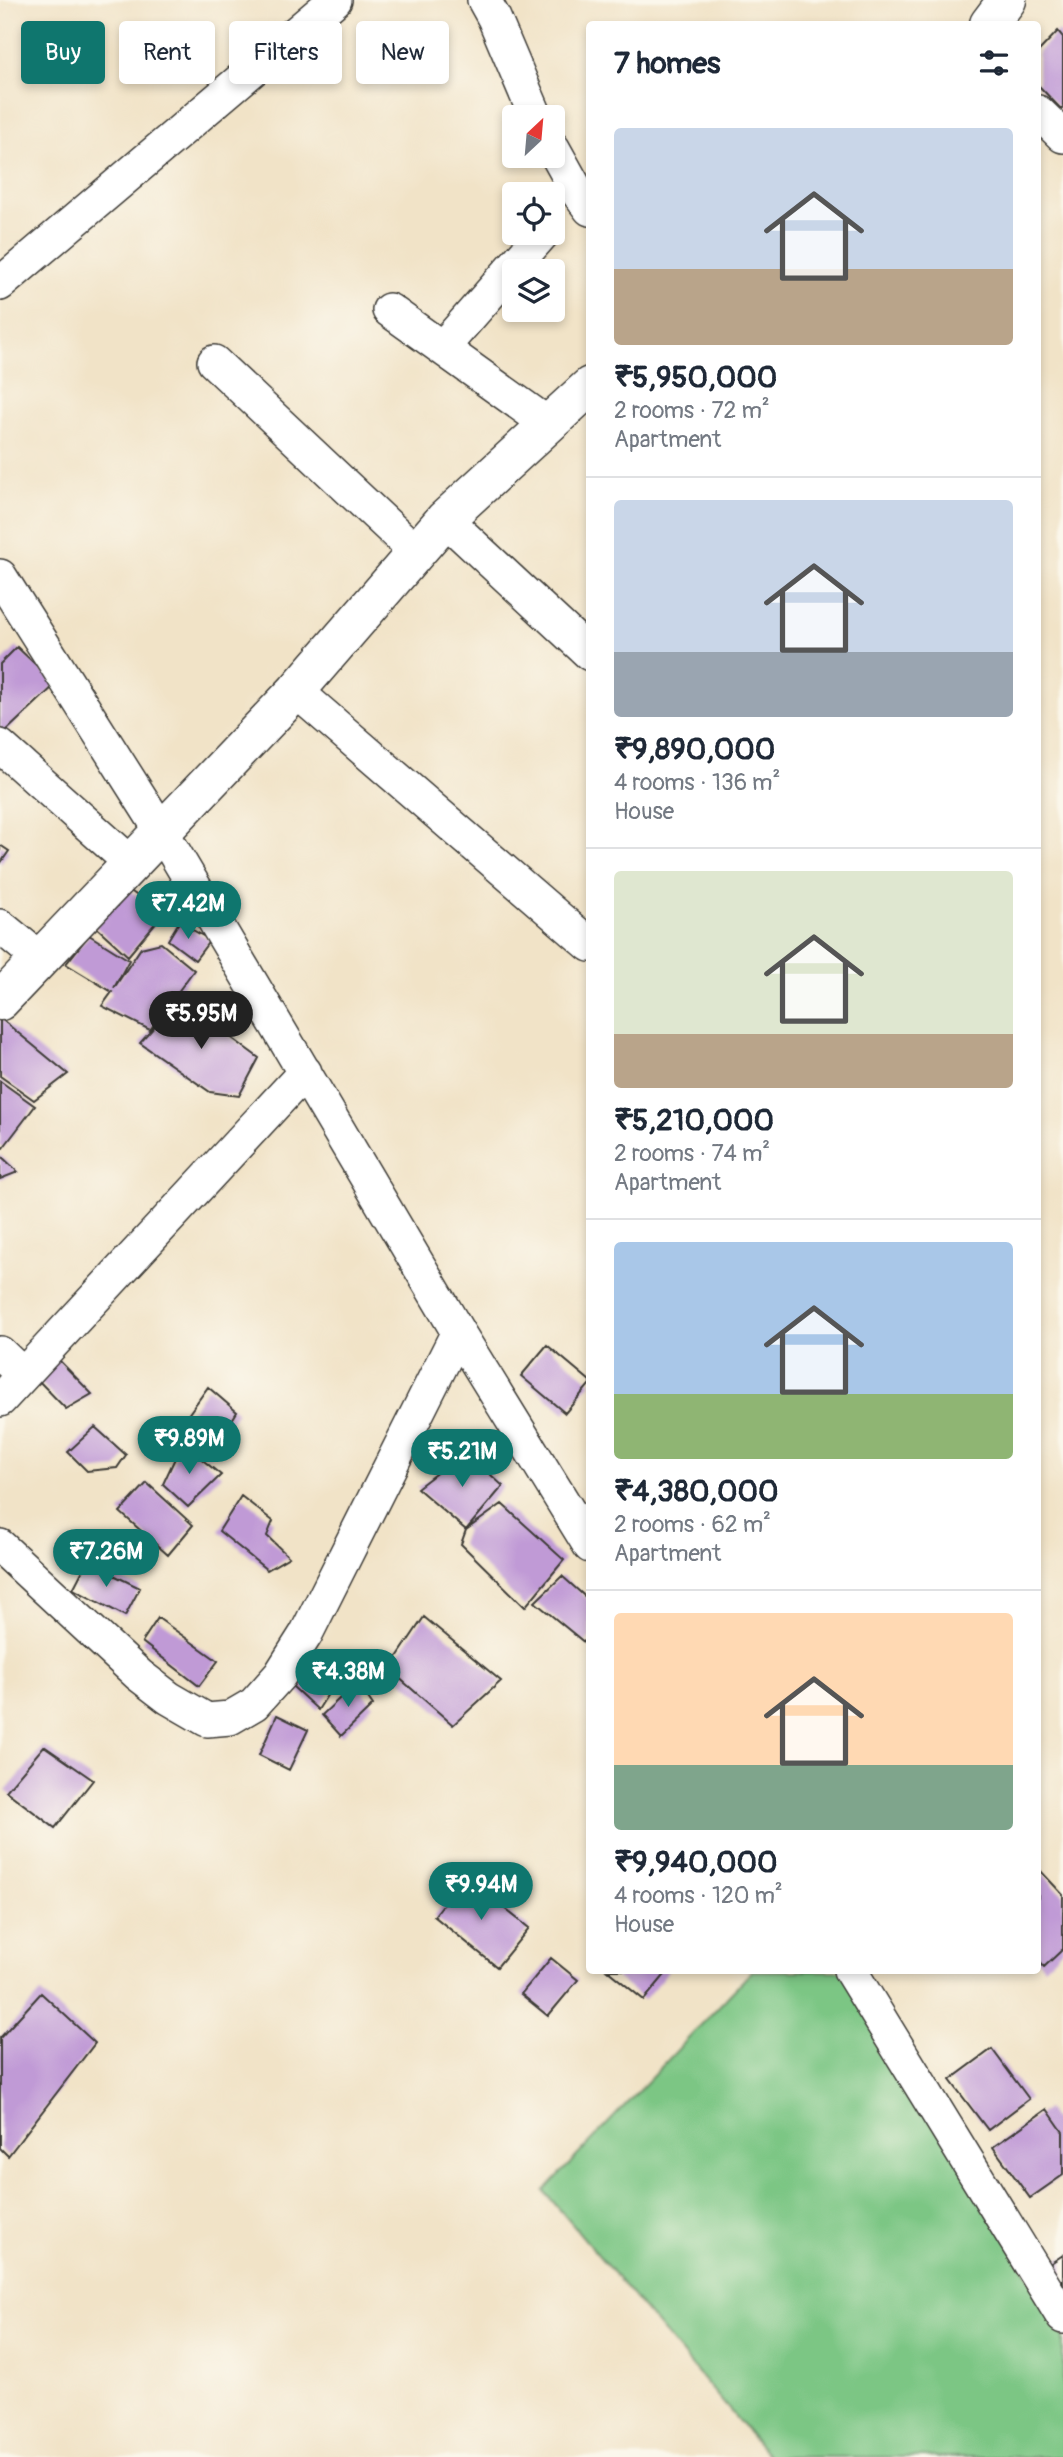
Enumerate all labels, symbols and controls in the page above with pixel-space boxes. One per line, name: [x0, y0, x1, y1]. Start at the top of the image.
chip: Buy: [21, 21, 105, 84]
chip: Rent: [119, 21, 215, 84]
chip: Filters: [229, 21, 342, 84]
chip: New: [356, 21, 449, 84]
icon: filters: [975, 44, 1013, 82]
text: 7 homes: [614, 45, 721, 82]
north arrow: [502, 105, 565, 168]
map controls: [502, 105, 565, 322]
icon: home: [751, 173, 877, 299]
button: locate: [502, 182, 565, 245]
button: layers: [502, 259, 565, 322]
text: ₹5,950,000: [614, 359, 777, 396]
text: 2 rooms · 72 m²: [614, 396, 770, 425]
text: Apartment: [614, 425, 721, 454]
icon: home: [751, 545, 877, 671]
text: ₹9,890,000: [614, 731, 775, 768]
text: 4 rooms · 136 m²: [614, 768, 780, 797]
text: House: [614, 797, 674, 826]
pin: ₹7.42M: [131, 881, 245, 941]
text: ₹7.42M: [151, 889, 225, 918]
icon: home: [751, 916, 877, 1042]
pin: ₹5.95M: [144, 992, 258, 1051]
text: ₹5.95M: [165, 999, 237, 1028]
text: ₹5,210,000: [614, 1102, 774, 1139]
text: 2 rooms · 74 m²: [614, 1139, 770, 1168]
text: Apartment: [614, 1168, 721, 1197]
icon: home: [751, 1287, 877, 1413]
pin: ₹9.89M: [132, 1416, 246, 1476]
text: ₹9.89M: [154, 1424, 224, 1453]
pin: ₹5.21M: [405, 1430, 519, 1489]
text: ₹5.21M: [427, 1437, 497, 1466]
text: ₹4,380,000: [614, 1473, 778, 1510]
text: 2 rooms · 62 m²: [614, 1510, 771, 1539]
pin: ₹7.26M: [49, 1530, 163, 1589]
text: ₹7.26M: [69, 1537, 143, 1566]
text: Apartment: [614, 1539, 721, 1568]
pin: ₹4.38M: [291, 1650, 405, 1709]
text: ₹4.38M: [311, 1657, 385, 1686]
icon: home: [751, 1658, 877, 1784]
text: ₹9,940,000: [614, 1844, 778, 1881]
pin: ₹9.94M: [424, 1862, 538, 1922]
text: ₹9.94M: [445, 1870, 517, 1899]
text: 4 rooms · 120 m²: [614, 1881, 783, 1910]
text: House: [614, 1910, 674, 1939]

